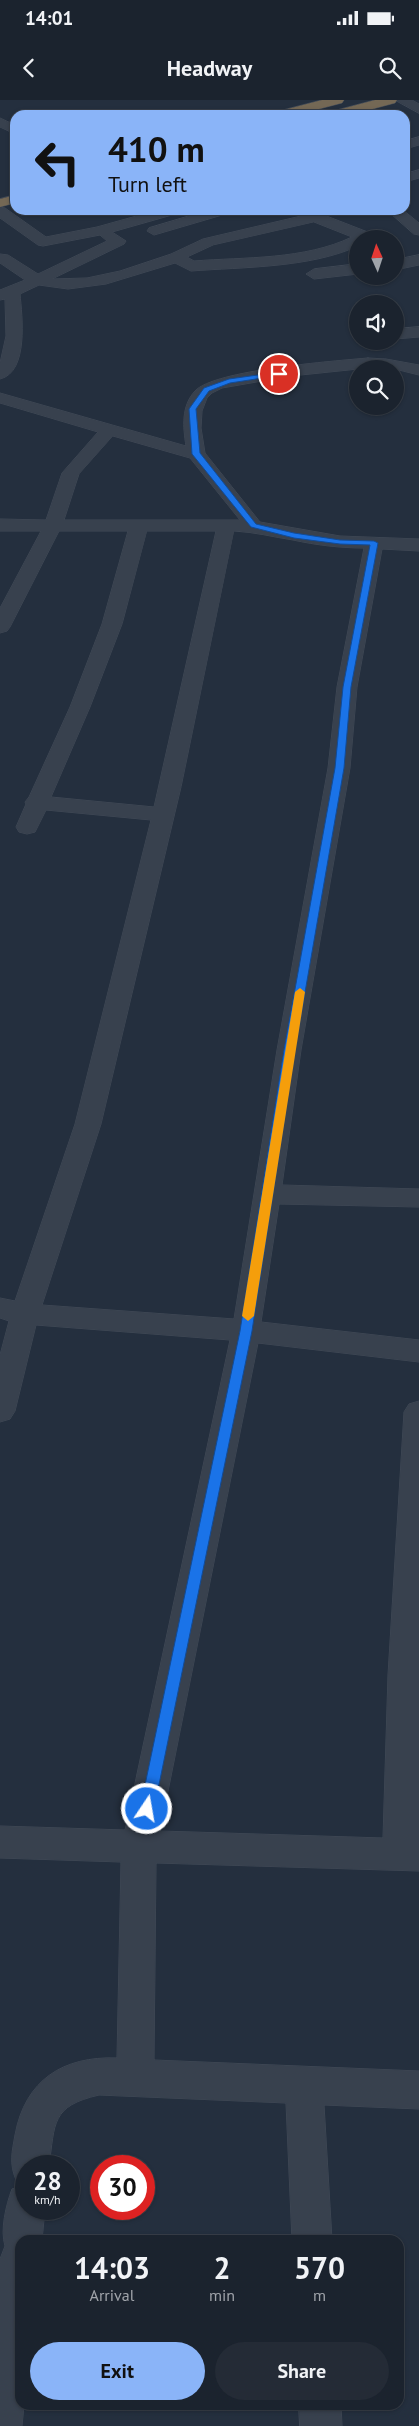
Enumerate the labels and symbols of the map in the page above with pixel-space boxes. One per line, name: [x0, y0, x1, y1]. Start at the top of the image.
north arrow: [349, 230, 404, 285]
pin: [258, 353, 300, 395]
position arrow: [120, 1782, 172, 1834]
speed limit sign: 30: [90, 2155, 155, 2220]

